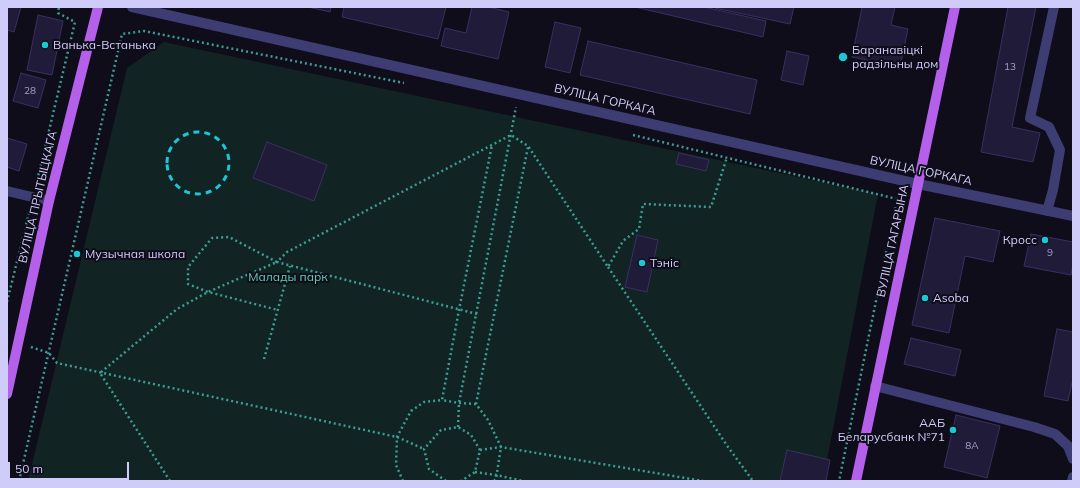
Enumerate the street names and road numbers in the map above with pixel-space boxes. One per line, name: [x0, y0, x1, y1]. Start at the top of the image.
street label: ВУЛІЦА ГОРКАГА: [553, 81, 657, 119]
street label: ВУЛІЦА ПРЫТЫЦКАГА: [16, 129, 60, 265]
street label: ВУЛІЦА ГОРКАГА: [869, 153, 973, 189]
street label: ВУЛІЦА ГАГАРЫНА: [874, 183, 912, 299]

